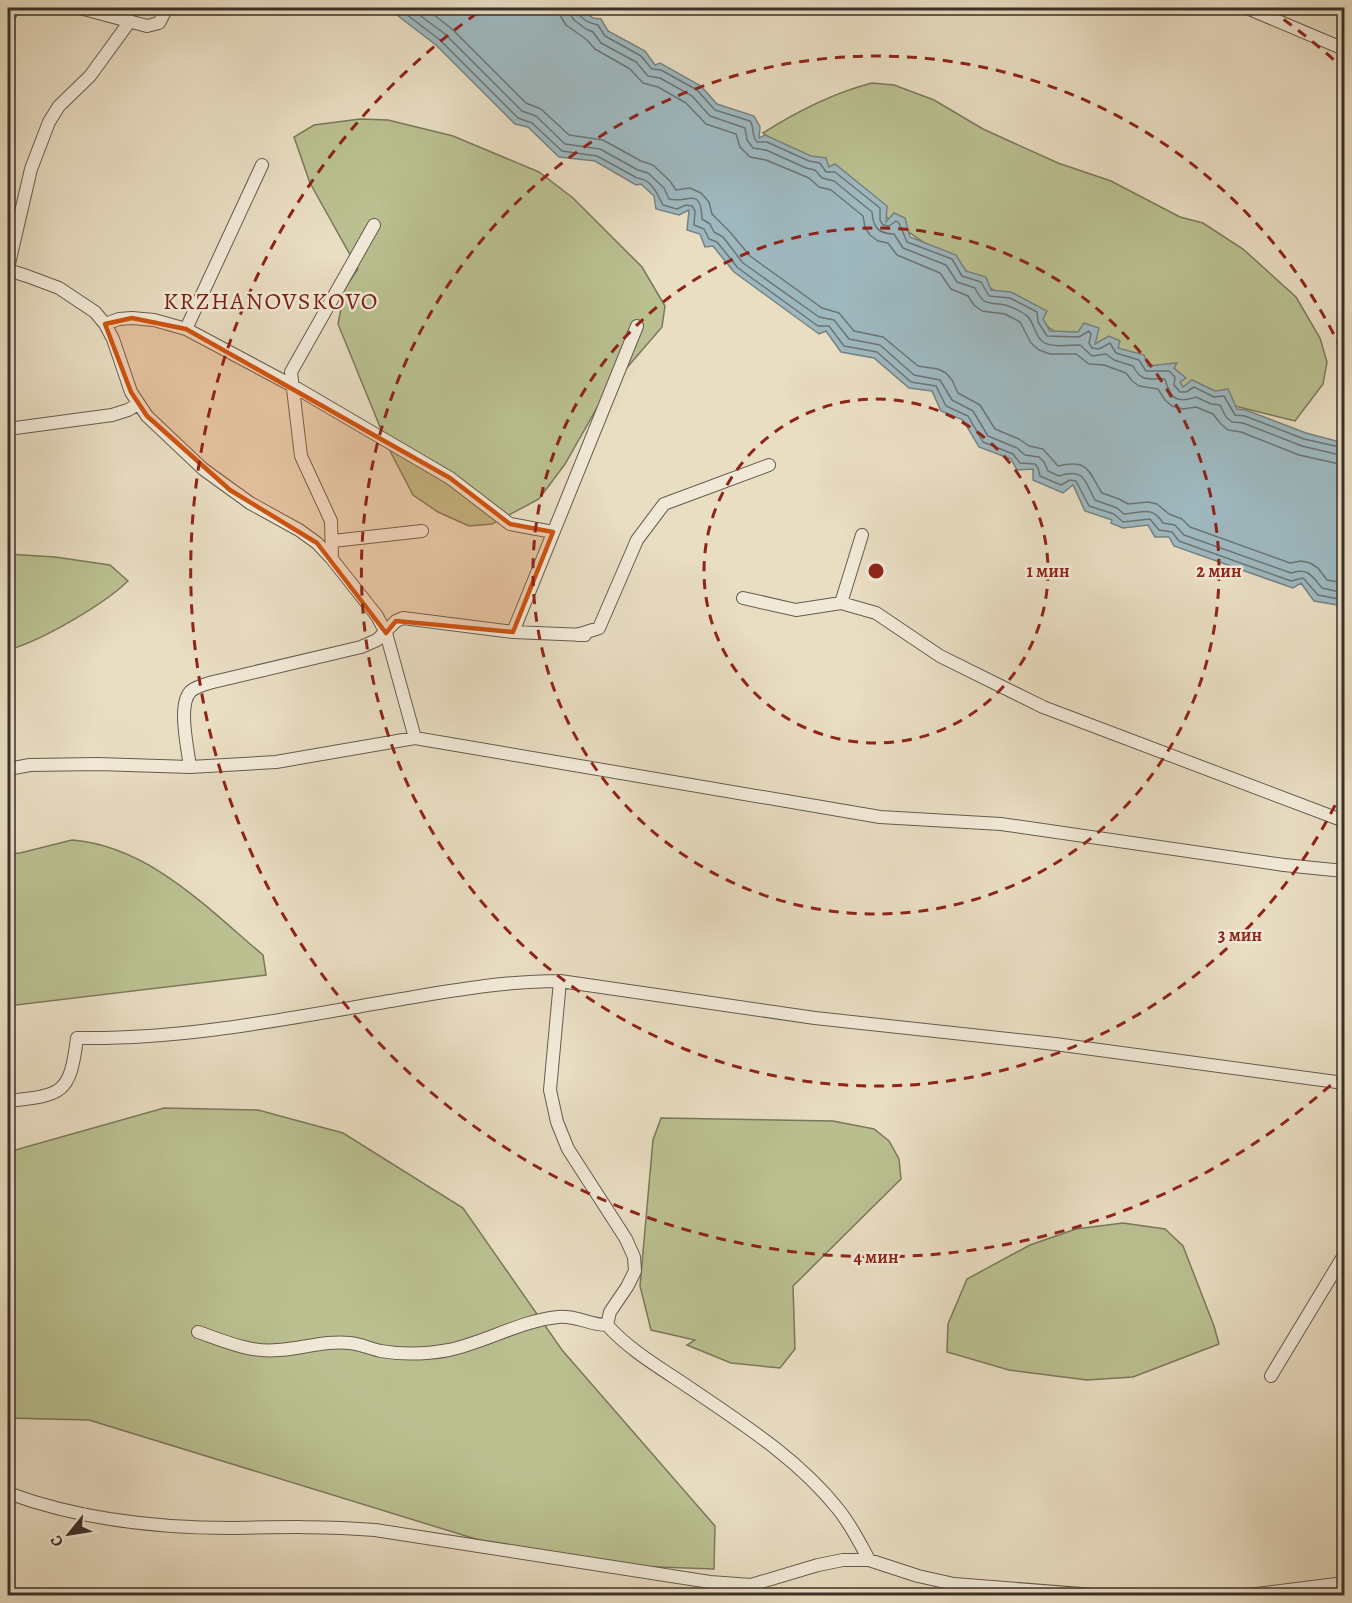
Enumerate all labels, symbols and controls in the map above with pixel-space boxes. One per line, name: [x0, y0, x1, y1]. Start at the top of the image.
district label: KRZHANOVSKOVO: [163, 285, 379, 317]
text: 1 мин: [1026, 559, 1070, 583]
text: 2 мин: [1196, 559, 1242, 583]
centre of rings: [866, 561, 886, 581]
text: 3 мин: [1218, 923, 1262, 947]
text: 4 мин: [853, 1245, 899, 1269]
north arrow: [39, 1504, 99, 1564]
text: С: [45, 1531, 69, 1551]

